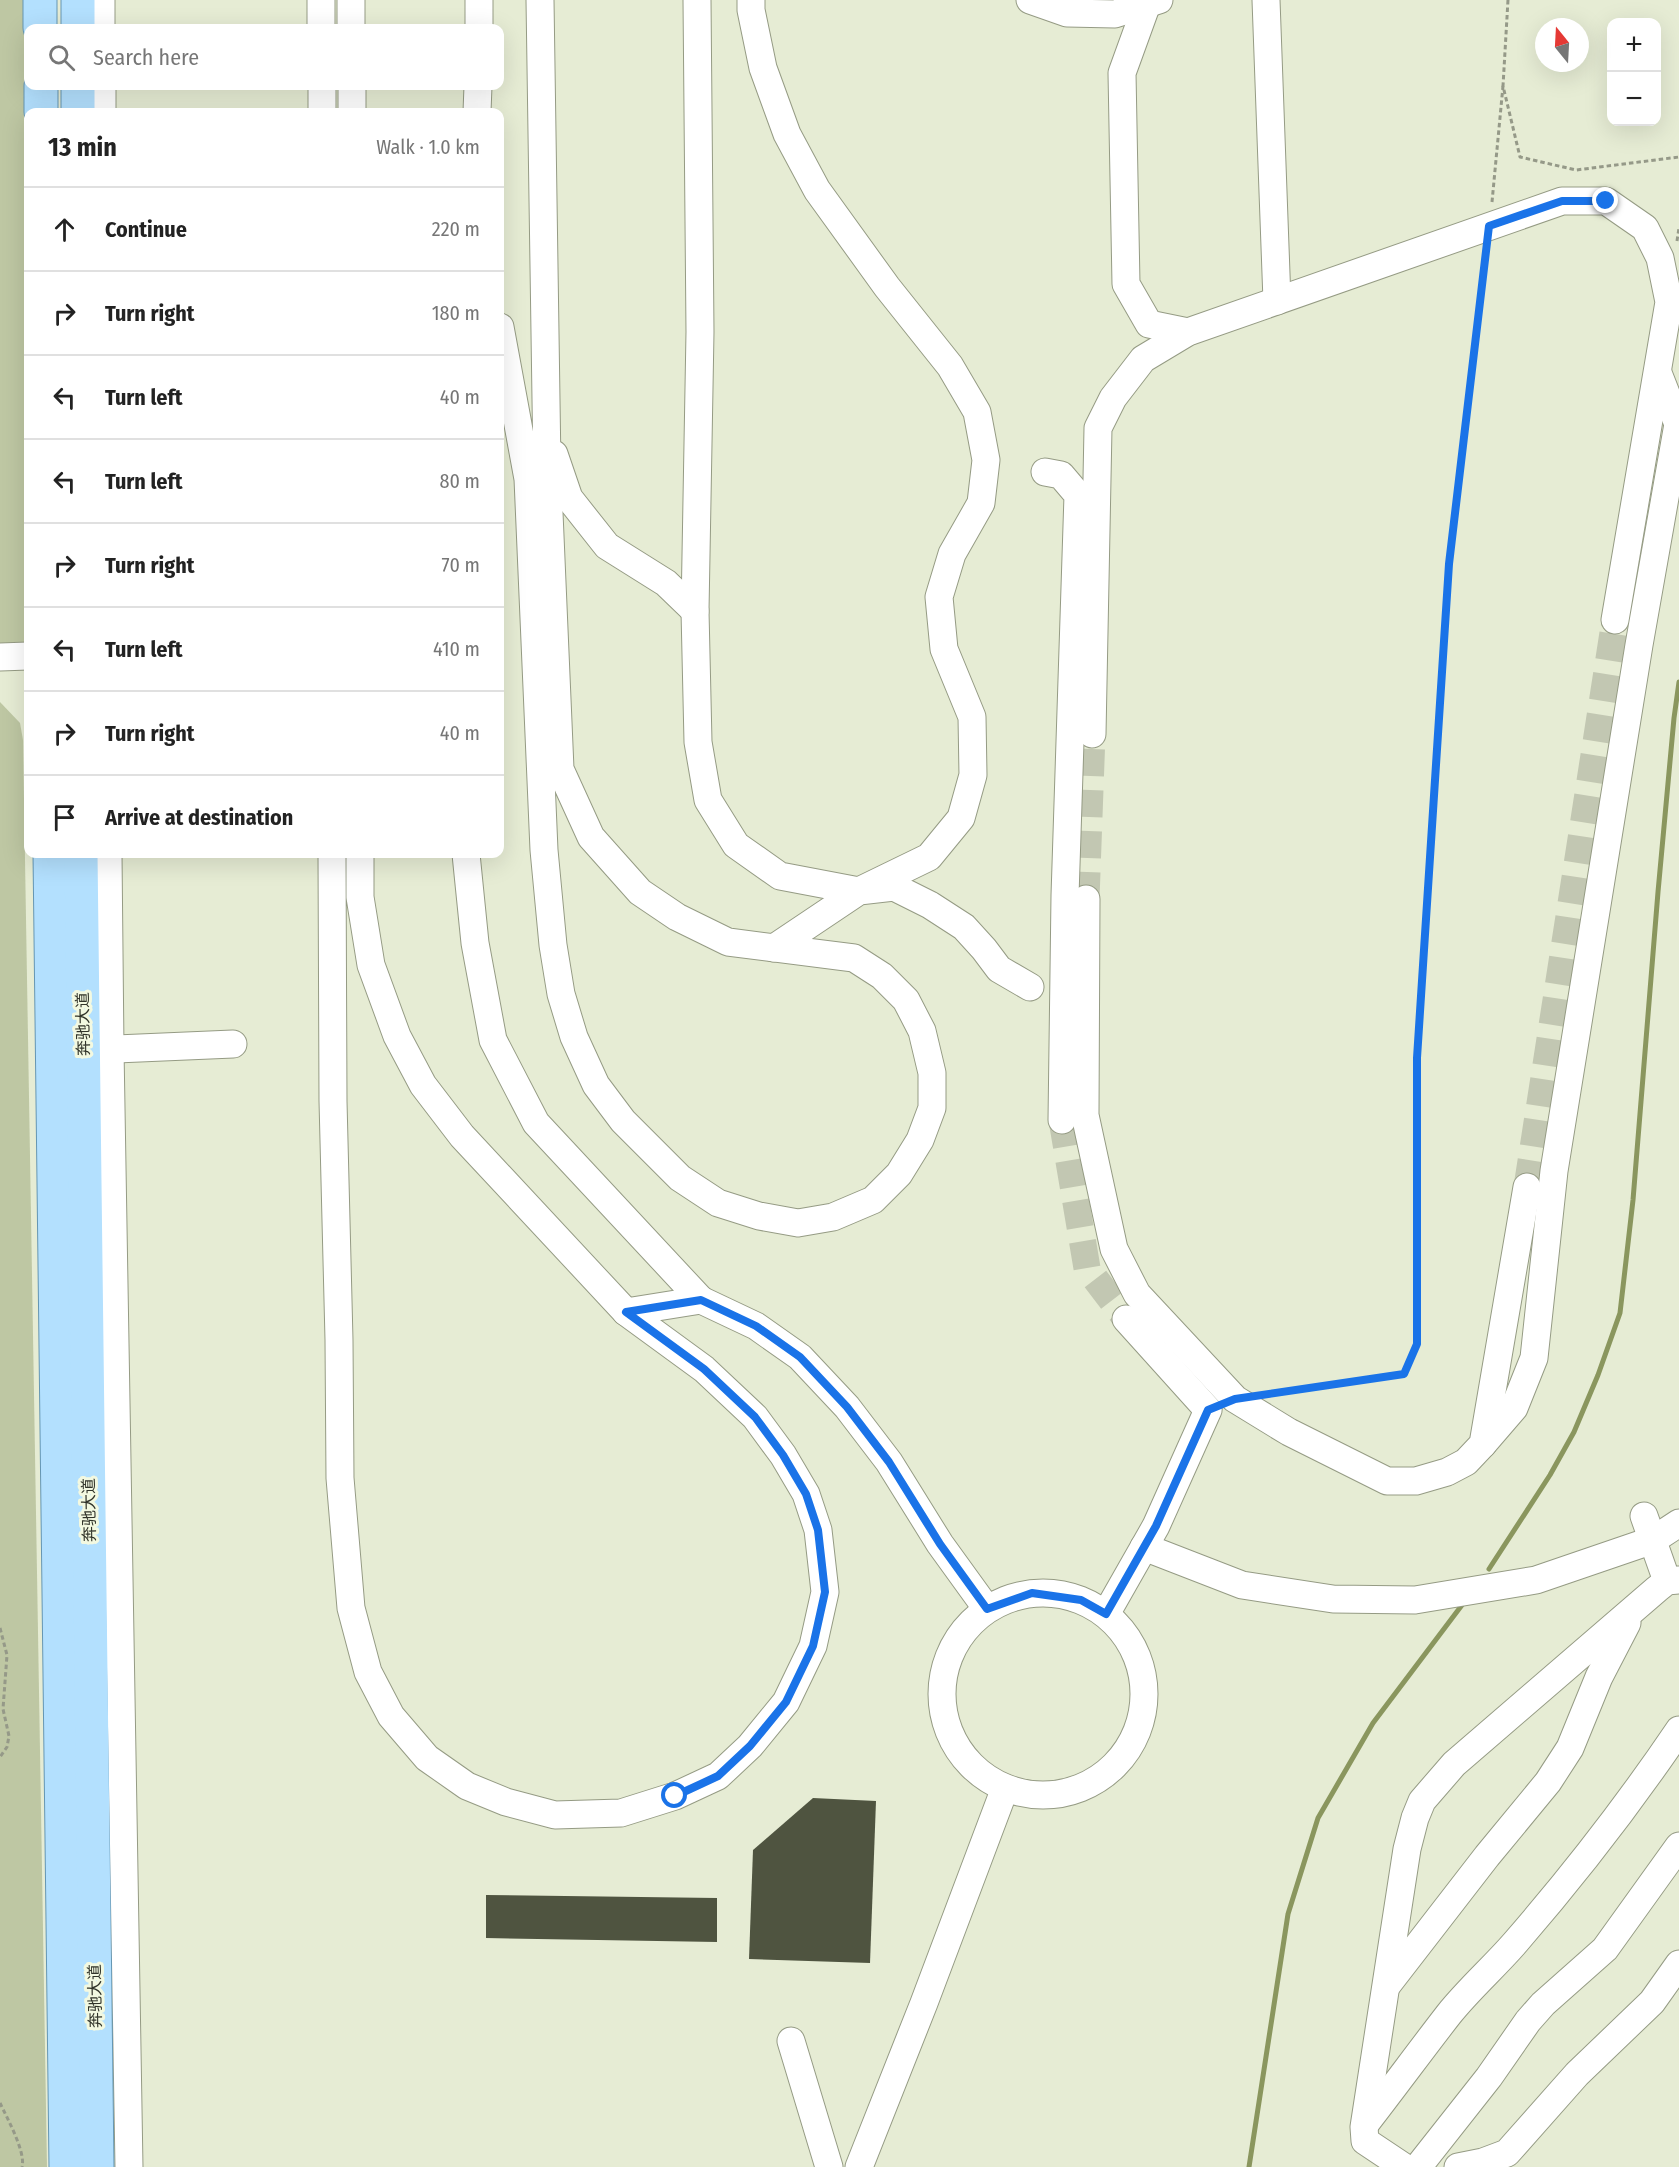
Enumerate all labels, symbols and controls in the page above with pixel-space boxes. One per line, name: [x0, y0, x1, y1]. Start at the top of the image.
north arrow: [1535, 18, 1589, 72]
map controls: [1607, 18, 1661, 126]
button: +: [1607, 18, 1661, 72]
search box: [24, 24, 504, 90]
icon: search: [45, 41, 78, 74]
text: Search here: [93, 44, 199, 71]
button: −: [1607, 72, 1661, 126]
text: 13 min: [48, 132, 117, 163]
text: Walk · 1.0 km: [376, 135, 480, 159]
route end: [1592, 187, 1618, 213]
icon: ahead: [48, 213, 81, 246]
text: Continue: [105, 216, 187, 243]
text: 220 m: [432, 217, 480, 241]
icon: right: [48, 297, 81, 330]
text: Turn right: [105, 300, 194, 327]
text: 180 m: [432, 301, 480, 325]
icon: left: [48, 381, 81, 414]
text: Turn left: [105, 384, 183, 411]
text: 40 m: [440, 385, 480, 409]
icon: left: [48, 465, 81, 498]
text: Turn left: [105, 468, 183, 495]
text: 80 m: [440, 469, 480, 493]
icon: right: [48, 549, 81, 582]
text: Turn right: [105, 552, 194, 579]
text: 70 m: [442, 553, 480, 577]
icon: left: [48, 633, 81, 666]
text: Turn left: [105, 636, 183, 663]
text: 410 m: [433, 637, 480, 661]
icon: right: [48, 717, 81, 750]
text: Turn right: [105, 720, 194, 747]
text: 40 m: [440, 721, 480, 745]
icon: arrive: [48, 801, 81, 834]
text: Arrive at destination: [105, 804, 293, 831]
street label: 奔驰大道: [73, 992, 93, 1056]
street label: 奔驰大道: [79, 1478, 99, 1542]
route start: [661, 1782, 687, 1808]
street label: 奔驰大道: [85, 1964, 105, 2028]

